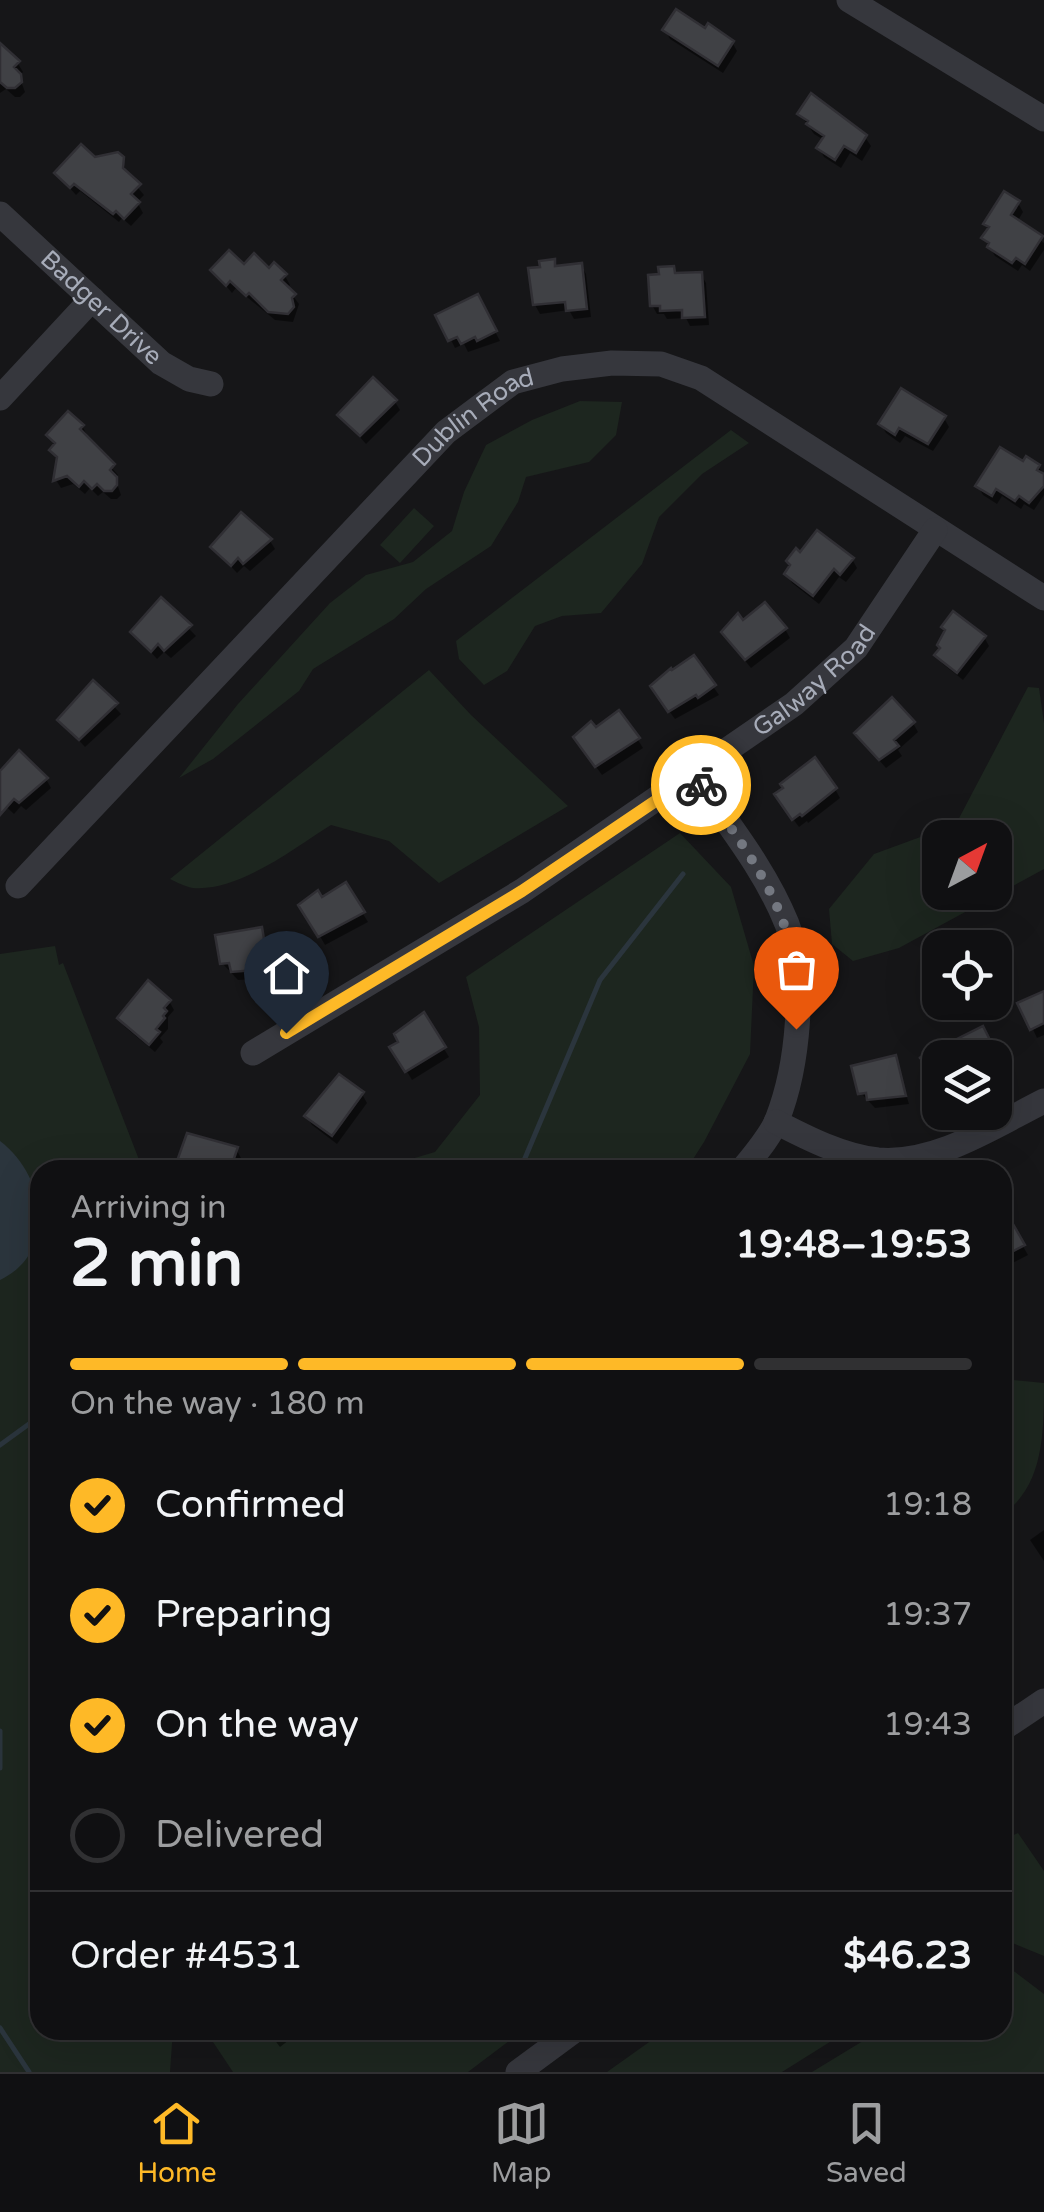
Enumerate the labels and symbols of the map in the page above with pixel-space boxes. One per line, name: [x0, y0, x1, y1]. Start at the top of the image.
street label: Badger Drive: [34, 244, 168, 371]
street label: Dublin Road: [406, 362, 537, 473]
street label: Galway Road: [747, 619, 882, 743]
courier: [651, 735, 751, 835]
north arrow: [922, 820, 1012, 910]
pin: [754, 927, 839, 1030]
pin: [244, 931, 329, 1034]

